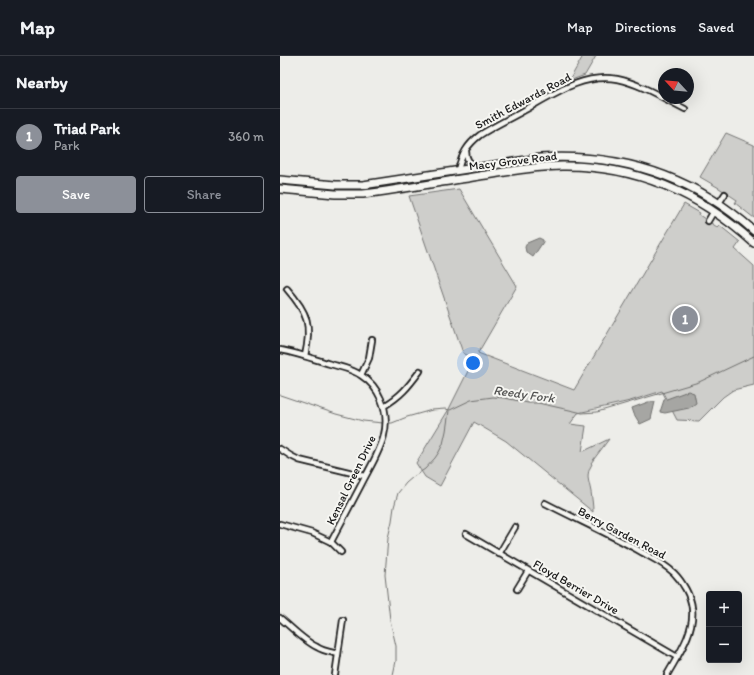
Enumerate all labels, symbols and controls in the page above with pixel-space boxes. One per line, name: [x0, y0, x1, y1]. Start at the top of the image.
text: Map: [20, 16, 55, 39]
text: Map: [567, 19, 593, 36]
text: Directions: [615, 19, 676, 36]
text: Saved: [698, 19, 734, 36]
north arrow: [658, 68, 694, 104]
street label: Smith Edwards Road: [473, 70, 574, 132]
text: Nearby: [16, 72, 68, 92]
text: Triad Park: [54, 120, 120, 138]
text: 1: [26, 129, 32, 144]
text: 360 m: [228, 129, 264, 144]
text: Park: [54, 138, 80, 153]
street label: Macy Grove Road: [468, 149, 558, 173]
button: Save: [16, 176, 136, 213]
button: Share: [144, 176, 264, 213]
pin: 1: [672, 304, 698, 334]
your location: [463, 353, 483, 373]
water label: Reedy Fork: [492, 382, 557, 406]
street label: Kensal Green Drive: [323, 433, 379, 527]
street label: Berry Garden Road: [576, 504, 669, 562]
street label: Floyd Berrier Drive: [531, 557, 621, 617]
map controls: [706, 591, 742, 663]
button: +: [706, 591, 742, 627]
button: −: [706, 627, 742, 663]

